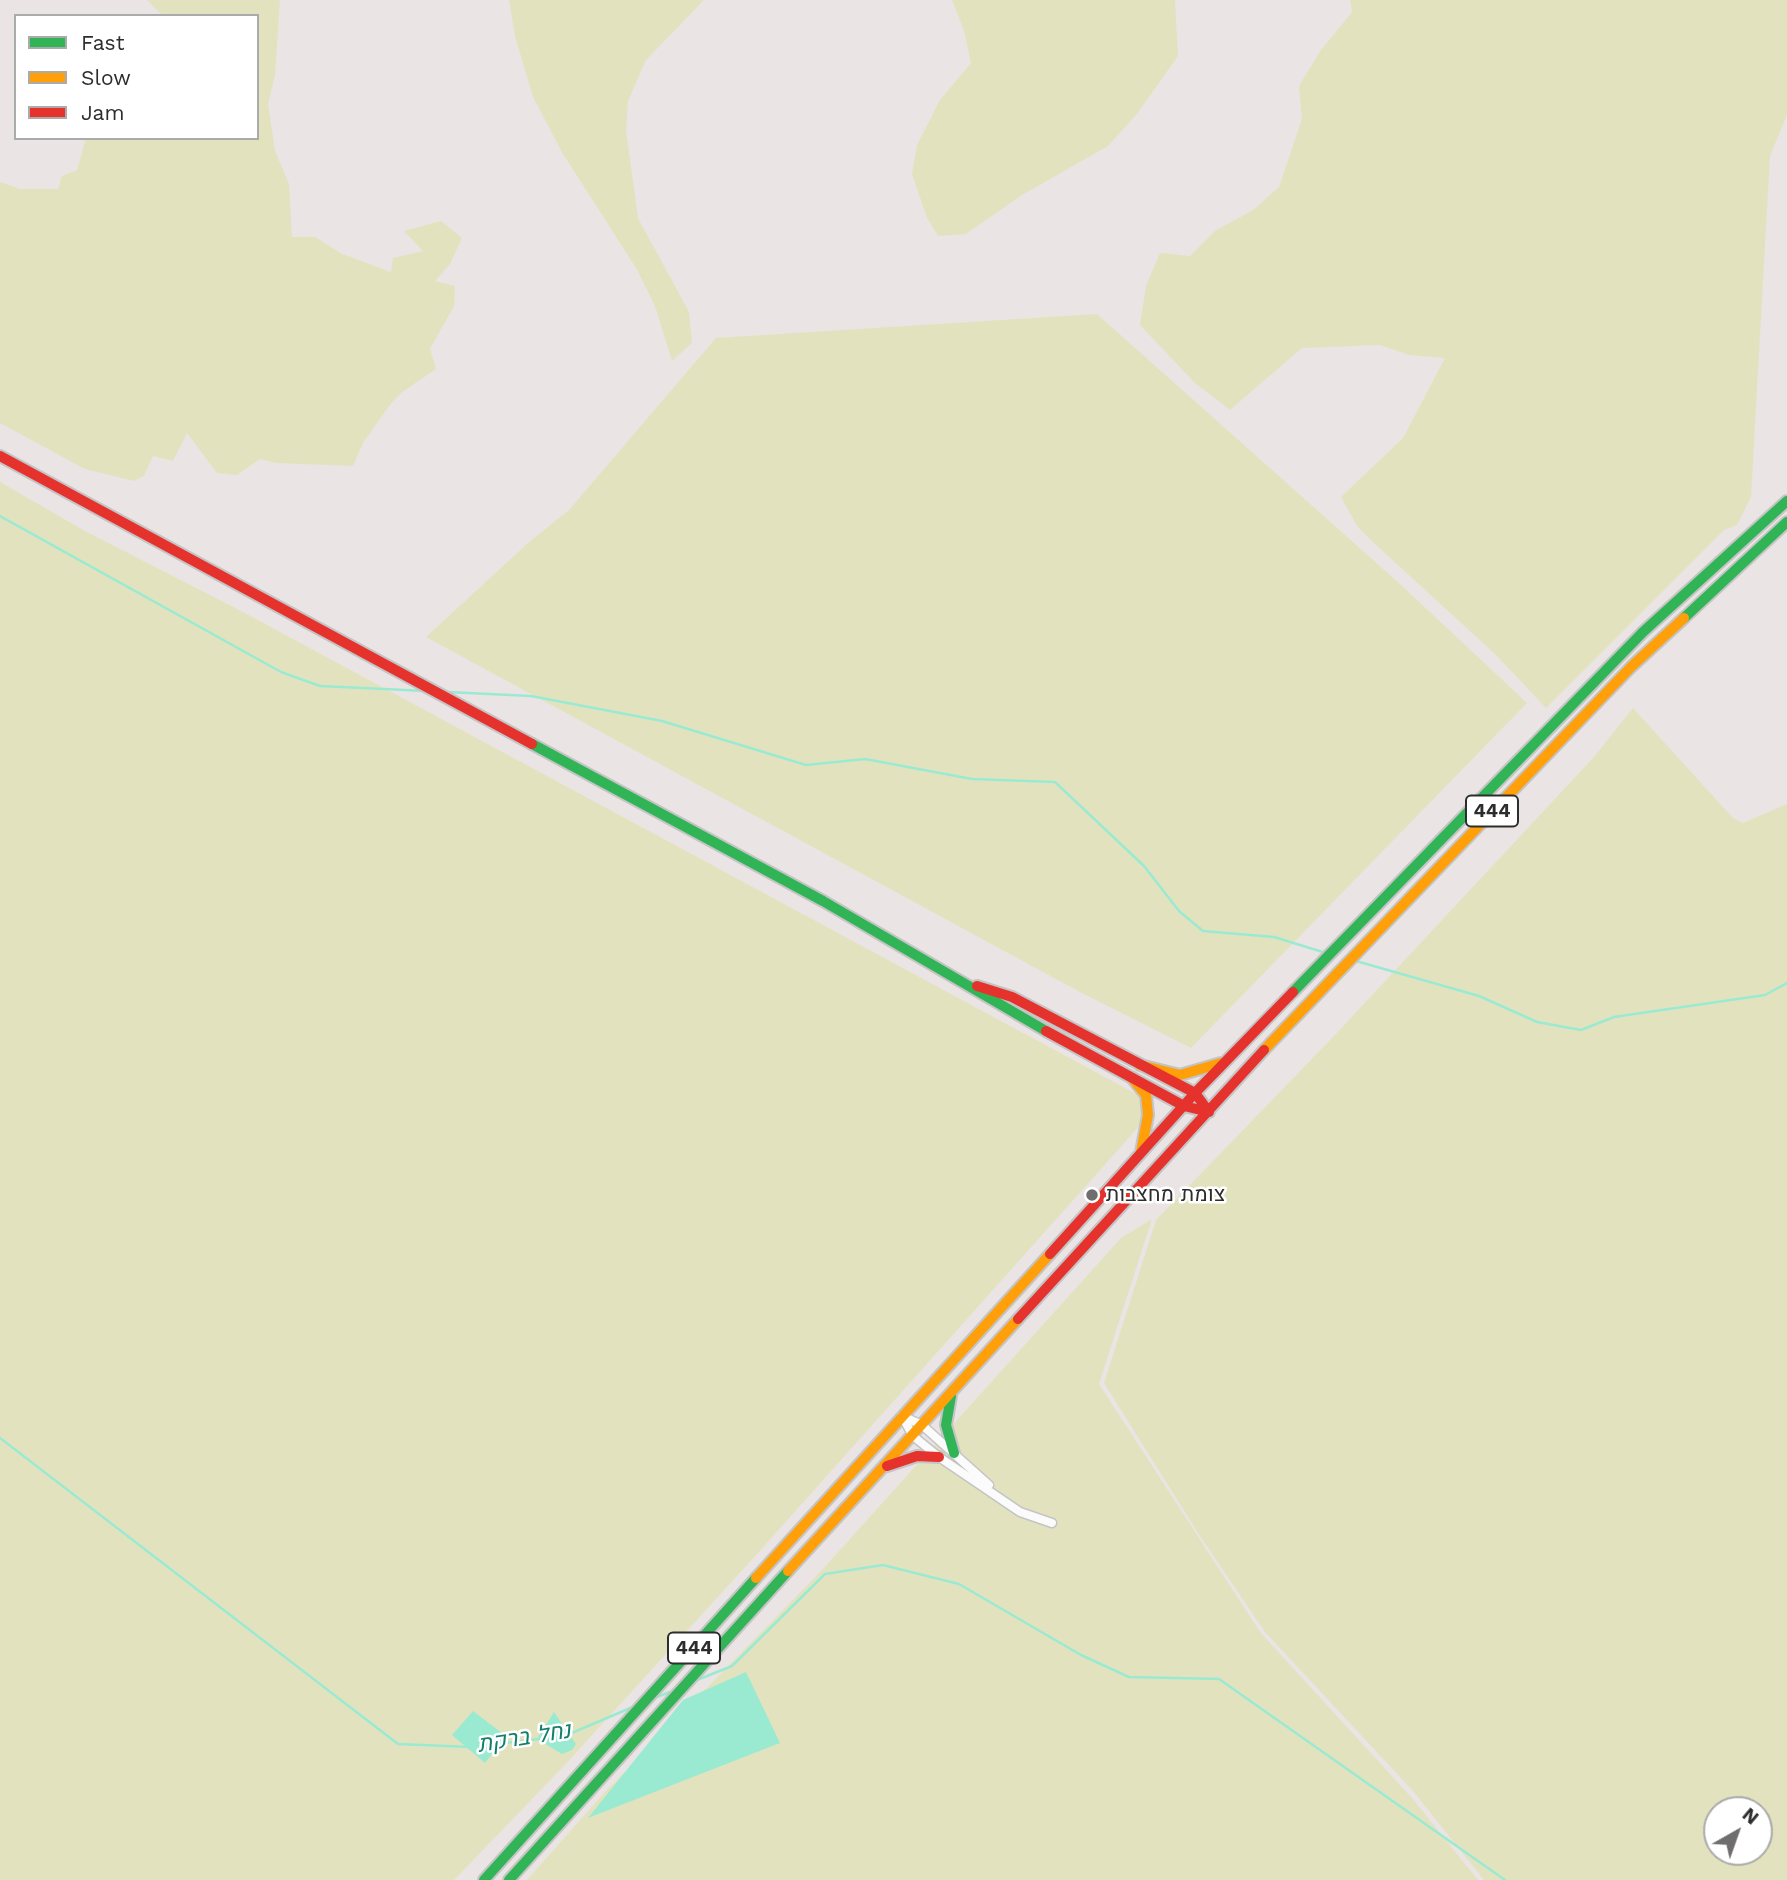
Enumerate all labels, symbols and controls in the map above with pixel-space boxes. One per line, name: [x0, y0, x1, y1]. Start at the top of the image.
legend: [14, 14, 259, 140]
text: Fast: [81, 30, 125, 55]
text: Slow: [81, 65, 131, 90]
text: Jam: [81, 100, 124, 125]
road number: 444: [1466, 796, 1518, 826]
place label: צומת מחצבות: [1106, 1182, 1225, 1208]
marker: צומת מחצבות: [1084, 1187, 1100, 1203]
road number: 444: [668, 1632, 720, 1664]
water label: נחל ברקת: [475, 1717, 573, 1759]
north arrow: [1703, 1796, 1773, 1866]
text: N: [1738, 1803, 1763, 1829]

